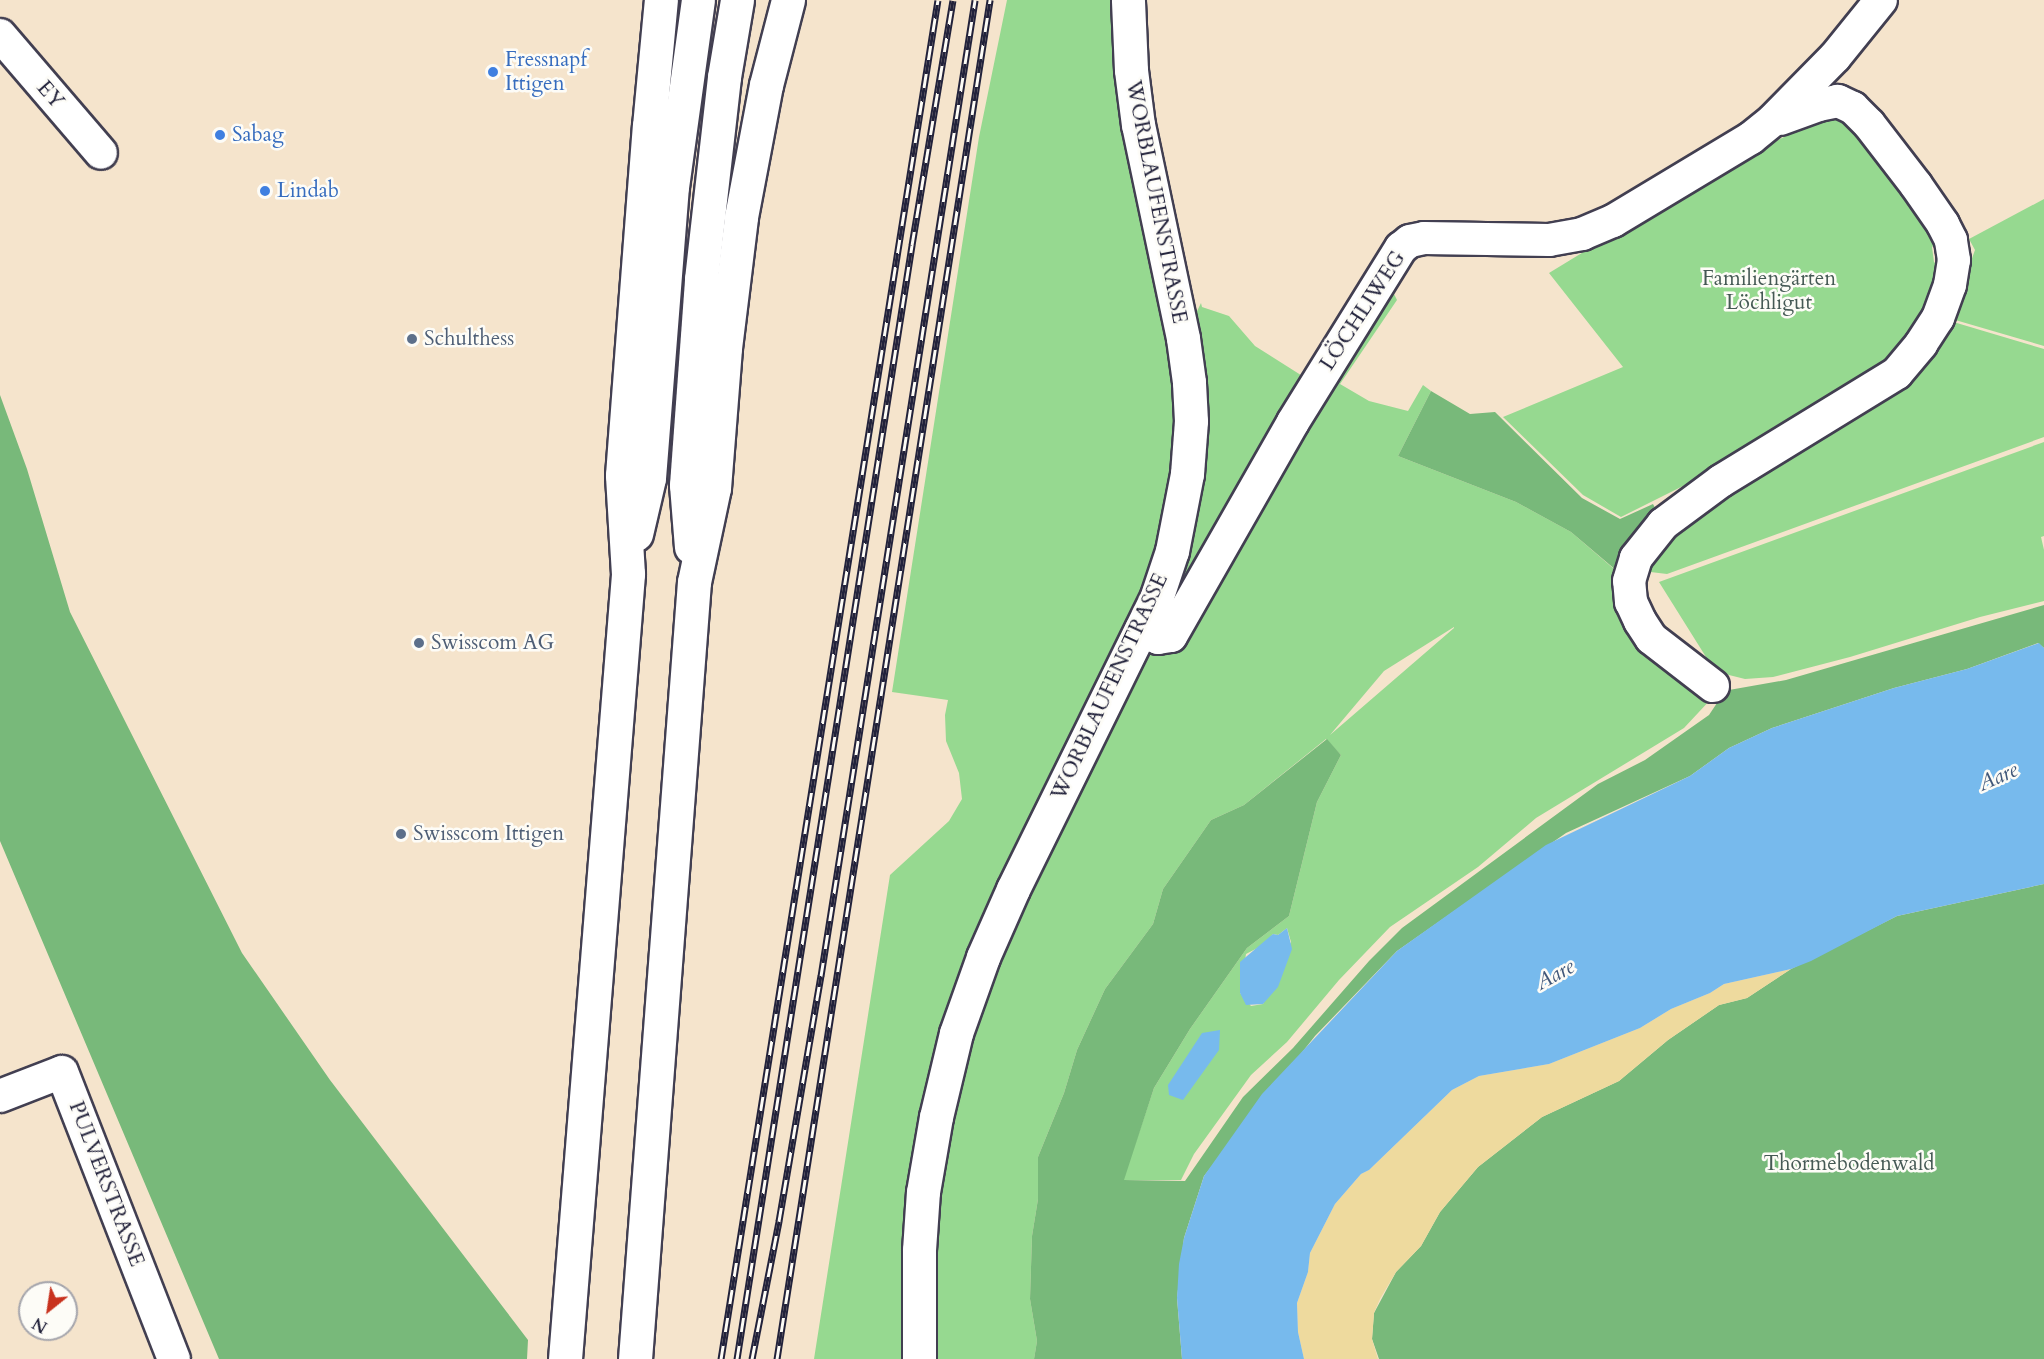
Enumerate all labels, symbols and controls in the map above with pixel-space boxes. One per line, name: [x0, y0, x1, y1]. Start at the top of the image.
place label: Fressnapf Ittigen: [505, 47, 587, 97]
marker: Fressnapf Ittigen: [486, 65, 500, 79]
street label: EY: [31, 76, 69, 114]
street label: WORBLAUFENSTRASSE: [1120, 78, 1192, 326]
place label: Sabag: [232, 122, 284, 148]
marker: Sabag: [213, 128, 227, 142]
place label: Lindab: [277, 178, 339, 204]
marker: Lindab: [258, 184, 272, 198]
street label: LÖCHLIWEG: [1315, 247, 1411, 375]
park label: Familiengärten Löchligut: [1702, 266, 1836, 316]
place label: Schulthess: [424, 326, 514, 352]
marker: Schulthess: [405, 332, 419, 346]
street label: WORBLAUFENSTRASSE: [1046, 570, 1174, 804]
place label: Swisscom AG: [431, 630, 554, 656]
marker: Swisscom AG: [412, 636, 426, 650]
water label: Aare: [1974, 757, 2022, 797]
place label: Swisscom Ittigen: [413, 821, 564, 847]
marker: Swisscom Ittigen: [394, 827, 408, 841]
water label: Aare: [1531, 954, 1579, 996]
street label: PULVERSTRASSE: [63, 1098, 149, 1270]
park label: Thormebodenwald: [1764, 1151, 1934, 1177]
north arrow: [18, 1281, 78, 1341]
text: N: [28, 1312, 52, 1338]

